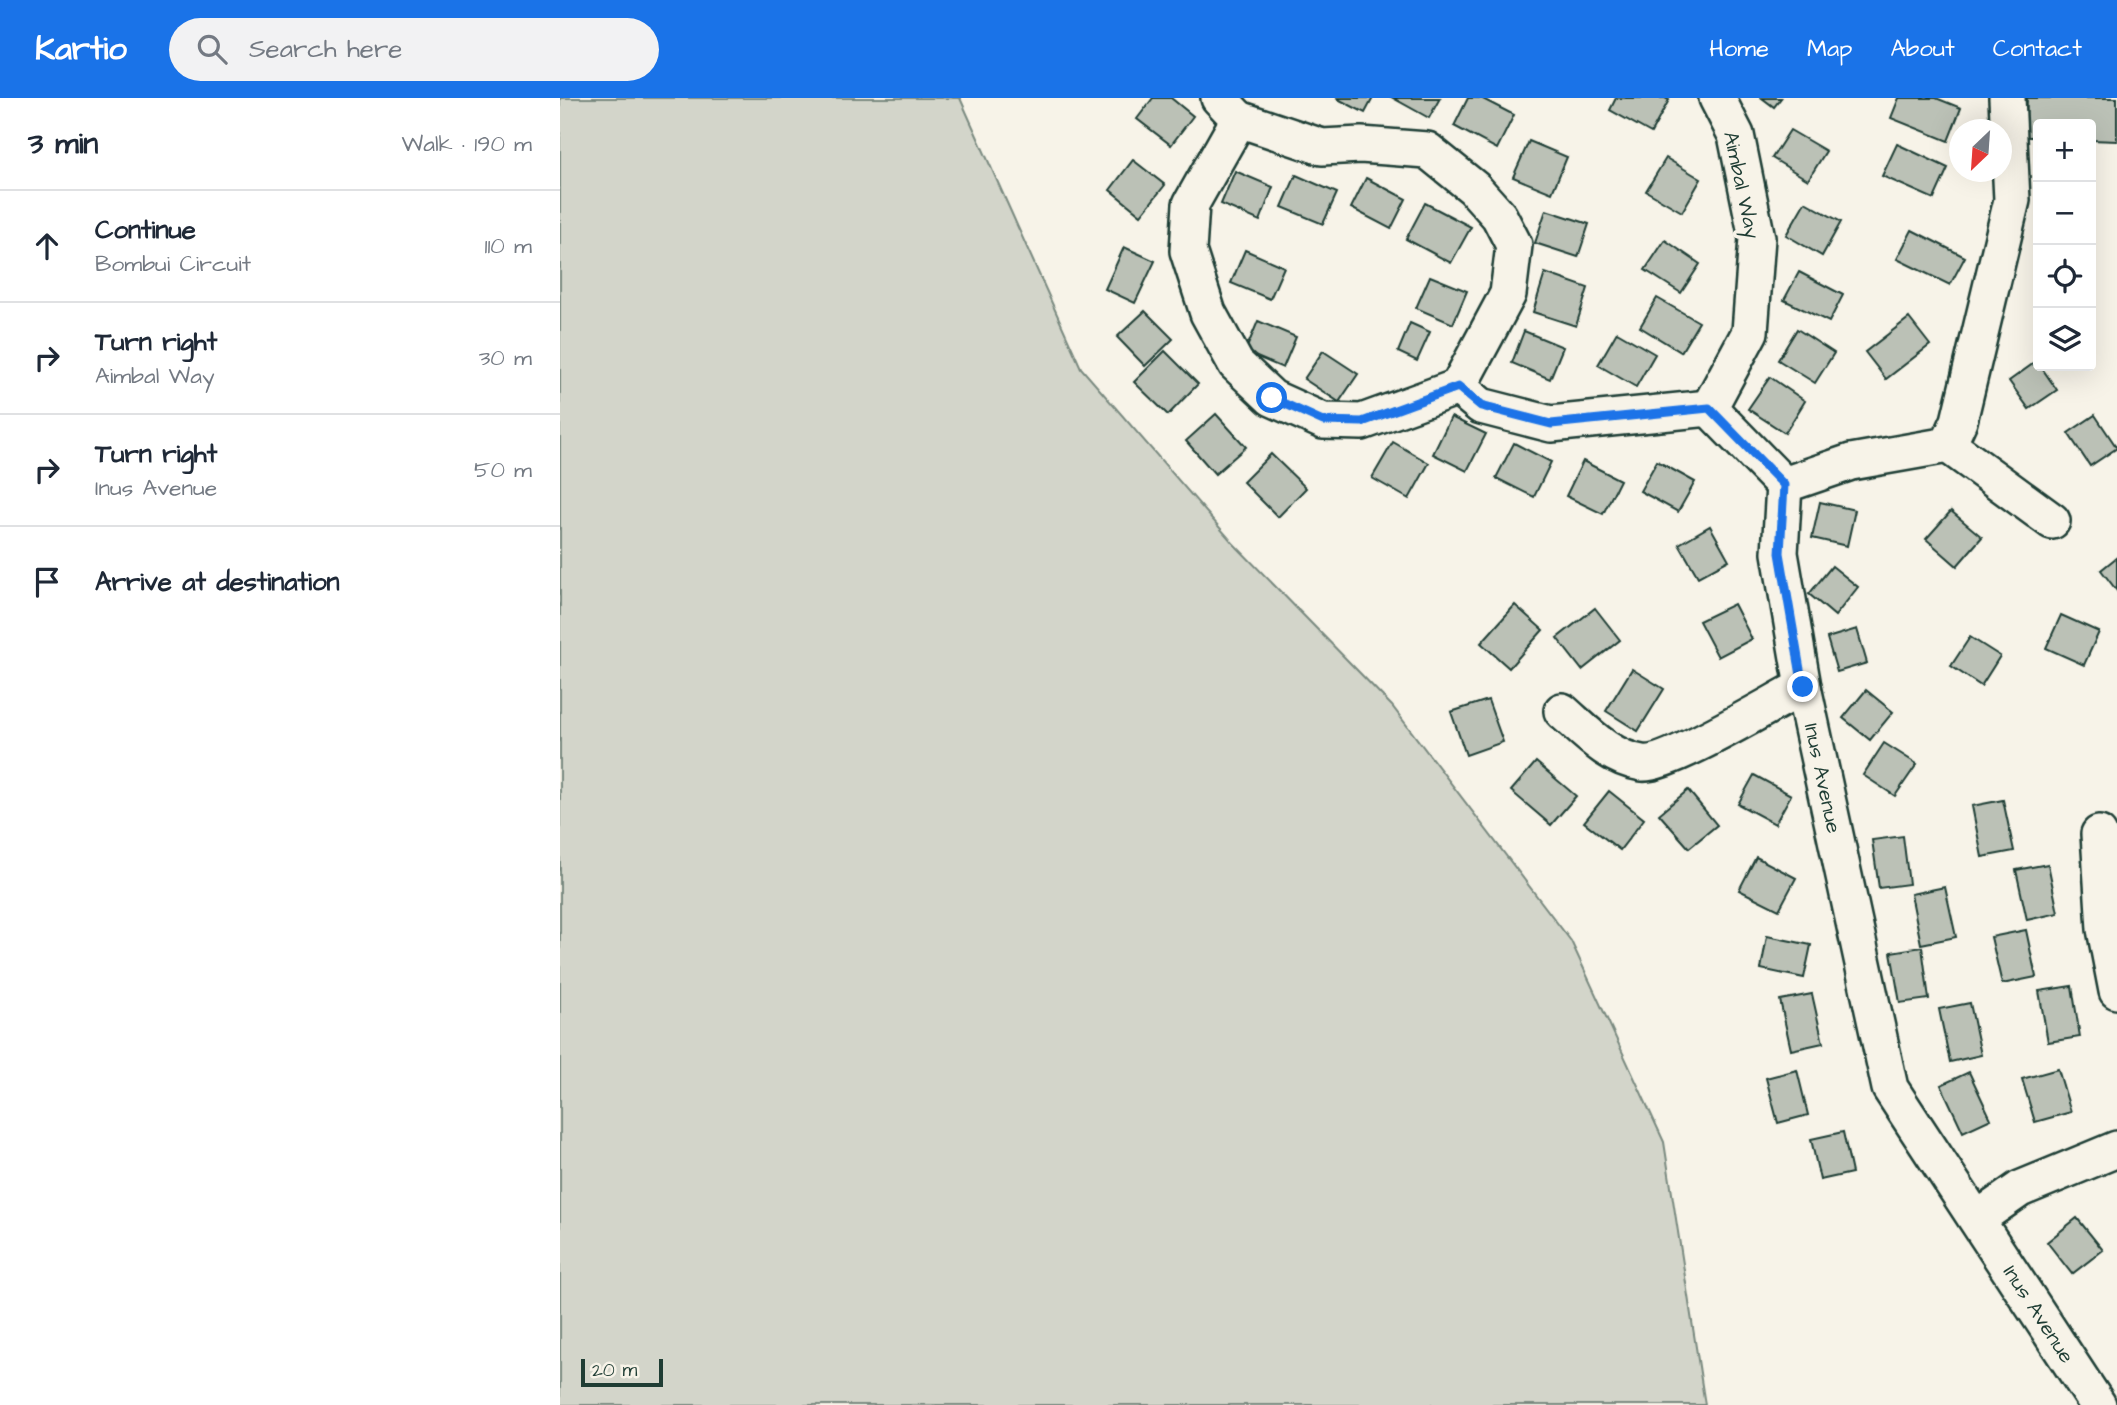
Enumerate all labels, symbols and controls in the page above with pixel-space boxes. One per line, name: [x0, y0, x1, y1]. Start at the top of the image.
search box: [169, 18, 659, 81]
text: Kartio: [35, 26, 127, 72]
icon: search: [193, 30, 231, 68]
text: Search here: [249, 31, 402, 67]
text: Home: [1709, 32, 1769, 66]
text: Map: [1807, 32, 1852, 66]
text: About: [1890, 32, 1955, 66]
text: Contact: [1993, 32, 2082, 66]
north arrow: [1949, 119, 2012, 182]
map controls: [2033, 119, 2096, 371]
button: +: [2033, 119, 2096, 182]
text: 3 min: [28, 123, 98, 165]
text: Walk · 190 m: [402, 128, 532, 160]
street label: Aimbal Way: [1714, 129, 1767, 242]
button: −: [2033, 182, 2096, 245]
text: Continue: [95, 212, 196, 248]
icon: ahead: [28, 227, 66, 265]
text: 110 m: [484, 230, 532, 262]
button: locate: [2033, 245, 2096, 308]
text: Bombui Circuit: [95, 248, 251, 280]
button: layers: [2033, 308, 2096, 371]
text: Turn right: [95, 324, 217, 360]
icon: right: [28, 339, 66, 377]
text: 30 m: [479, 342, 532, 374]
text: Aimbal Way: [95, 360, 215, 392]
route start: [1256, 382, 1287, 413]
text: Turn right: [95, 436, 217, 472]
icon: right: [28, 451, 66, 489]
text: 50 m: [474, 454, 532, 486]
text: Inus Avenue: [95, 472, 217, 504]
icon: arrive: [28, 563, 66, 601]
text: Arrive at destination: [95, 564, 340, 600]
route end: [1787, 671, 1818, 702]
street label: Inus Avenue: [1797, 721, 1848, 836]
street label: Inus Avenue: [1996, 1260, 2081, 1369]
scale bar: [581, 1356, 663, 1388]
text: 20 m: [592, 1357, 637, 1384]

